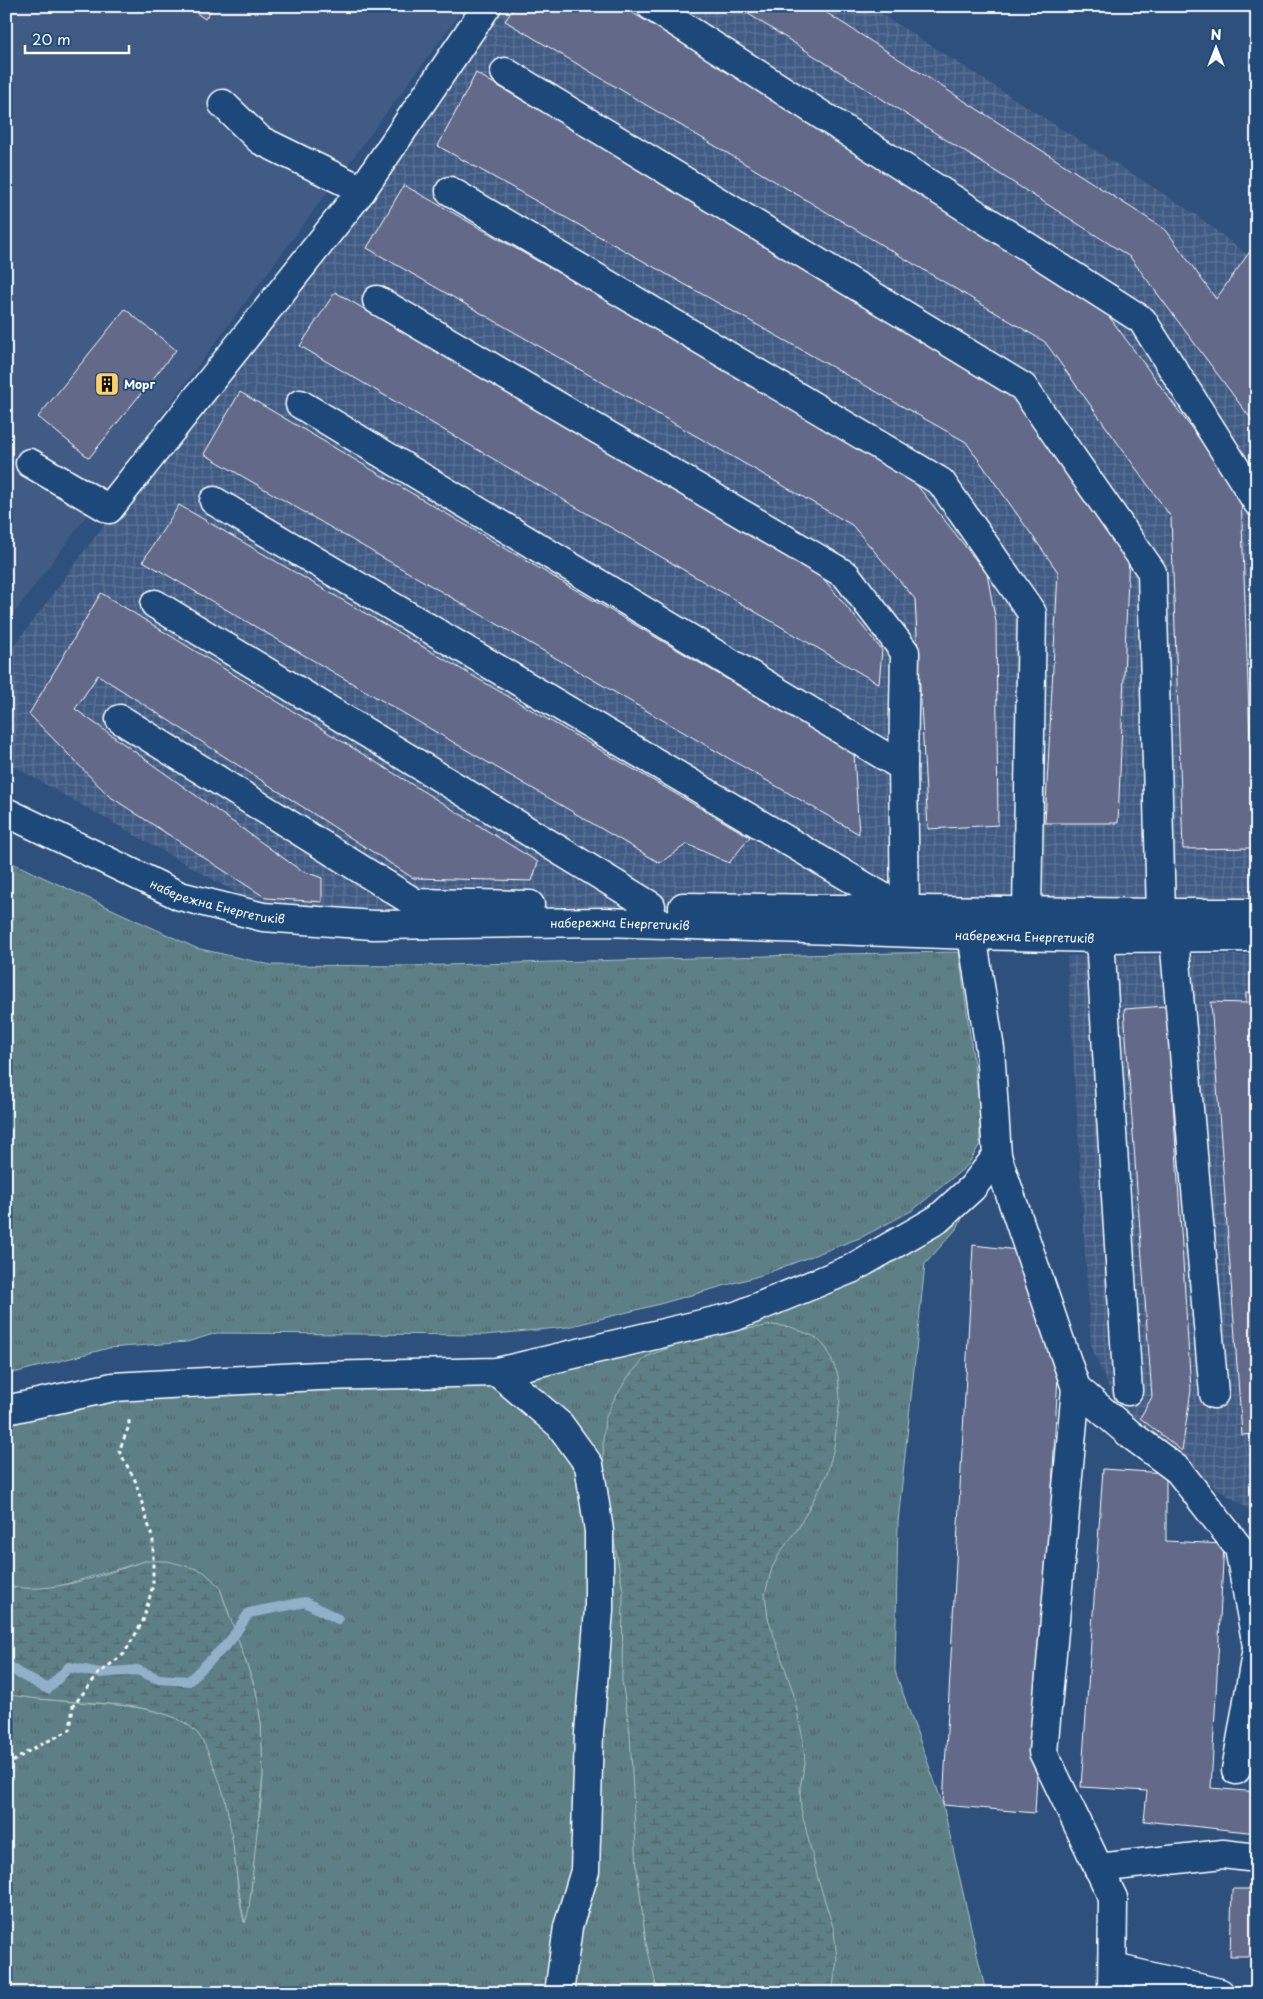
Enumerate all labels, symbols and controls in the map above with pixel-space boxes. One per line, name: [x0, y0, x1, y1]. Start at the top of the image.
scale bar: [25, 22, 129, 54]
north arrow: [1190, 22, 1240, 72]
text: N: [1210, 24, 1222, 45]
text: 20 m: [32, 27, 71, 50]
building icon: Морг: [94, 371, 120, 397]
place label: Морг: [124, 375, 155, 393]
street label: набережна Енергетиків: [147, 874, 286, 928]
street label: набережна Енергетиків: [550, 913, 690, 934]
street label: набережна Енергетиків: [955, 925, 1095, 947]

